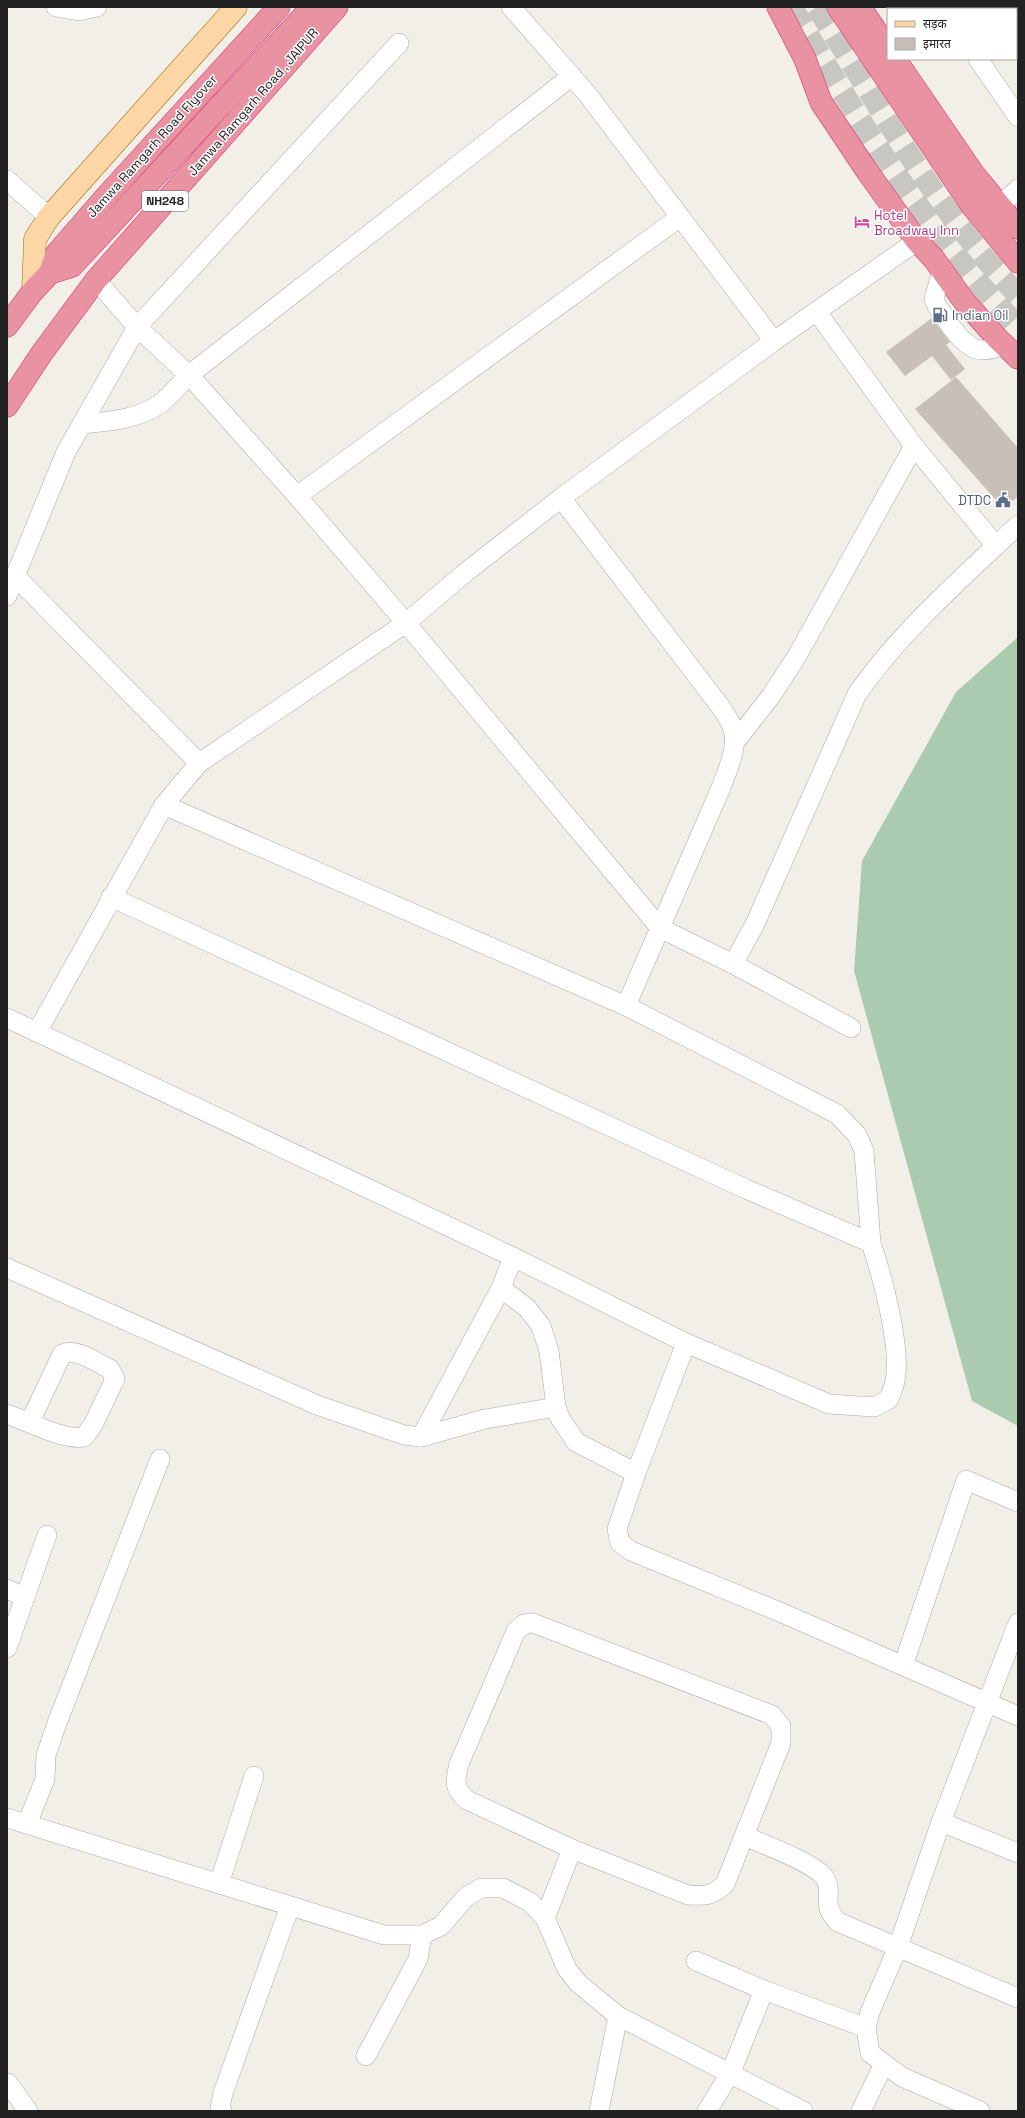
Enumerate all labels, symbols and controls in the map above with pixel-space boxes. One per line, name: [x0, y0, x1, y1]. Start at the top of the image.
legend: [887, 8, 1017, 60]
text: सड़क: [923, 16, 948, 32]
street label: Jamwa Ramgarh Road , JAIPUR: [184, 25, 322, 179]
text: इमारत: [923, 36, 952, 52]
street label: Jamwa Ramgarh Road Flyover: [83, 71, 221, 221]
road number: NH248: [142, 191, 188, 211]
place label: Hotel Broadway Inn: [874, 207, 959, 239]
hotel icon: Hotel Broadway Inn: [853, 213, 871, 231]
fuel station icon: Indian Oil: [931, 306, 949, 324]
place label: Indian Oil: [952, 307, 1009, 324]
public building icon: DTDC: [994, 491, 1012, 509]
place label: DTDC: [958, 492, 991, 509]

